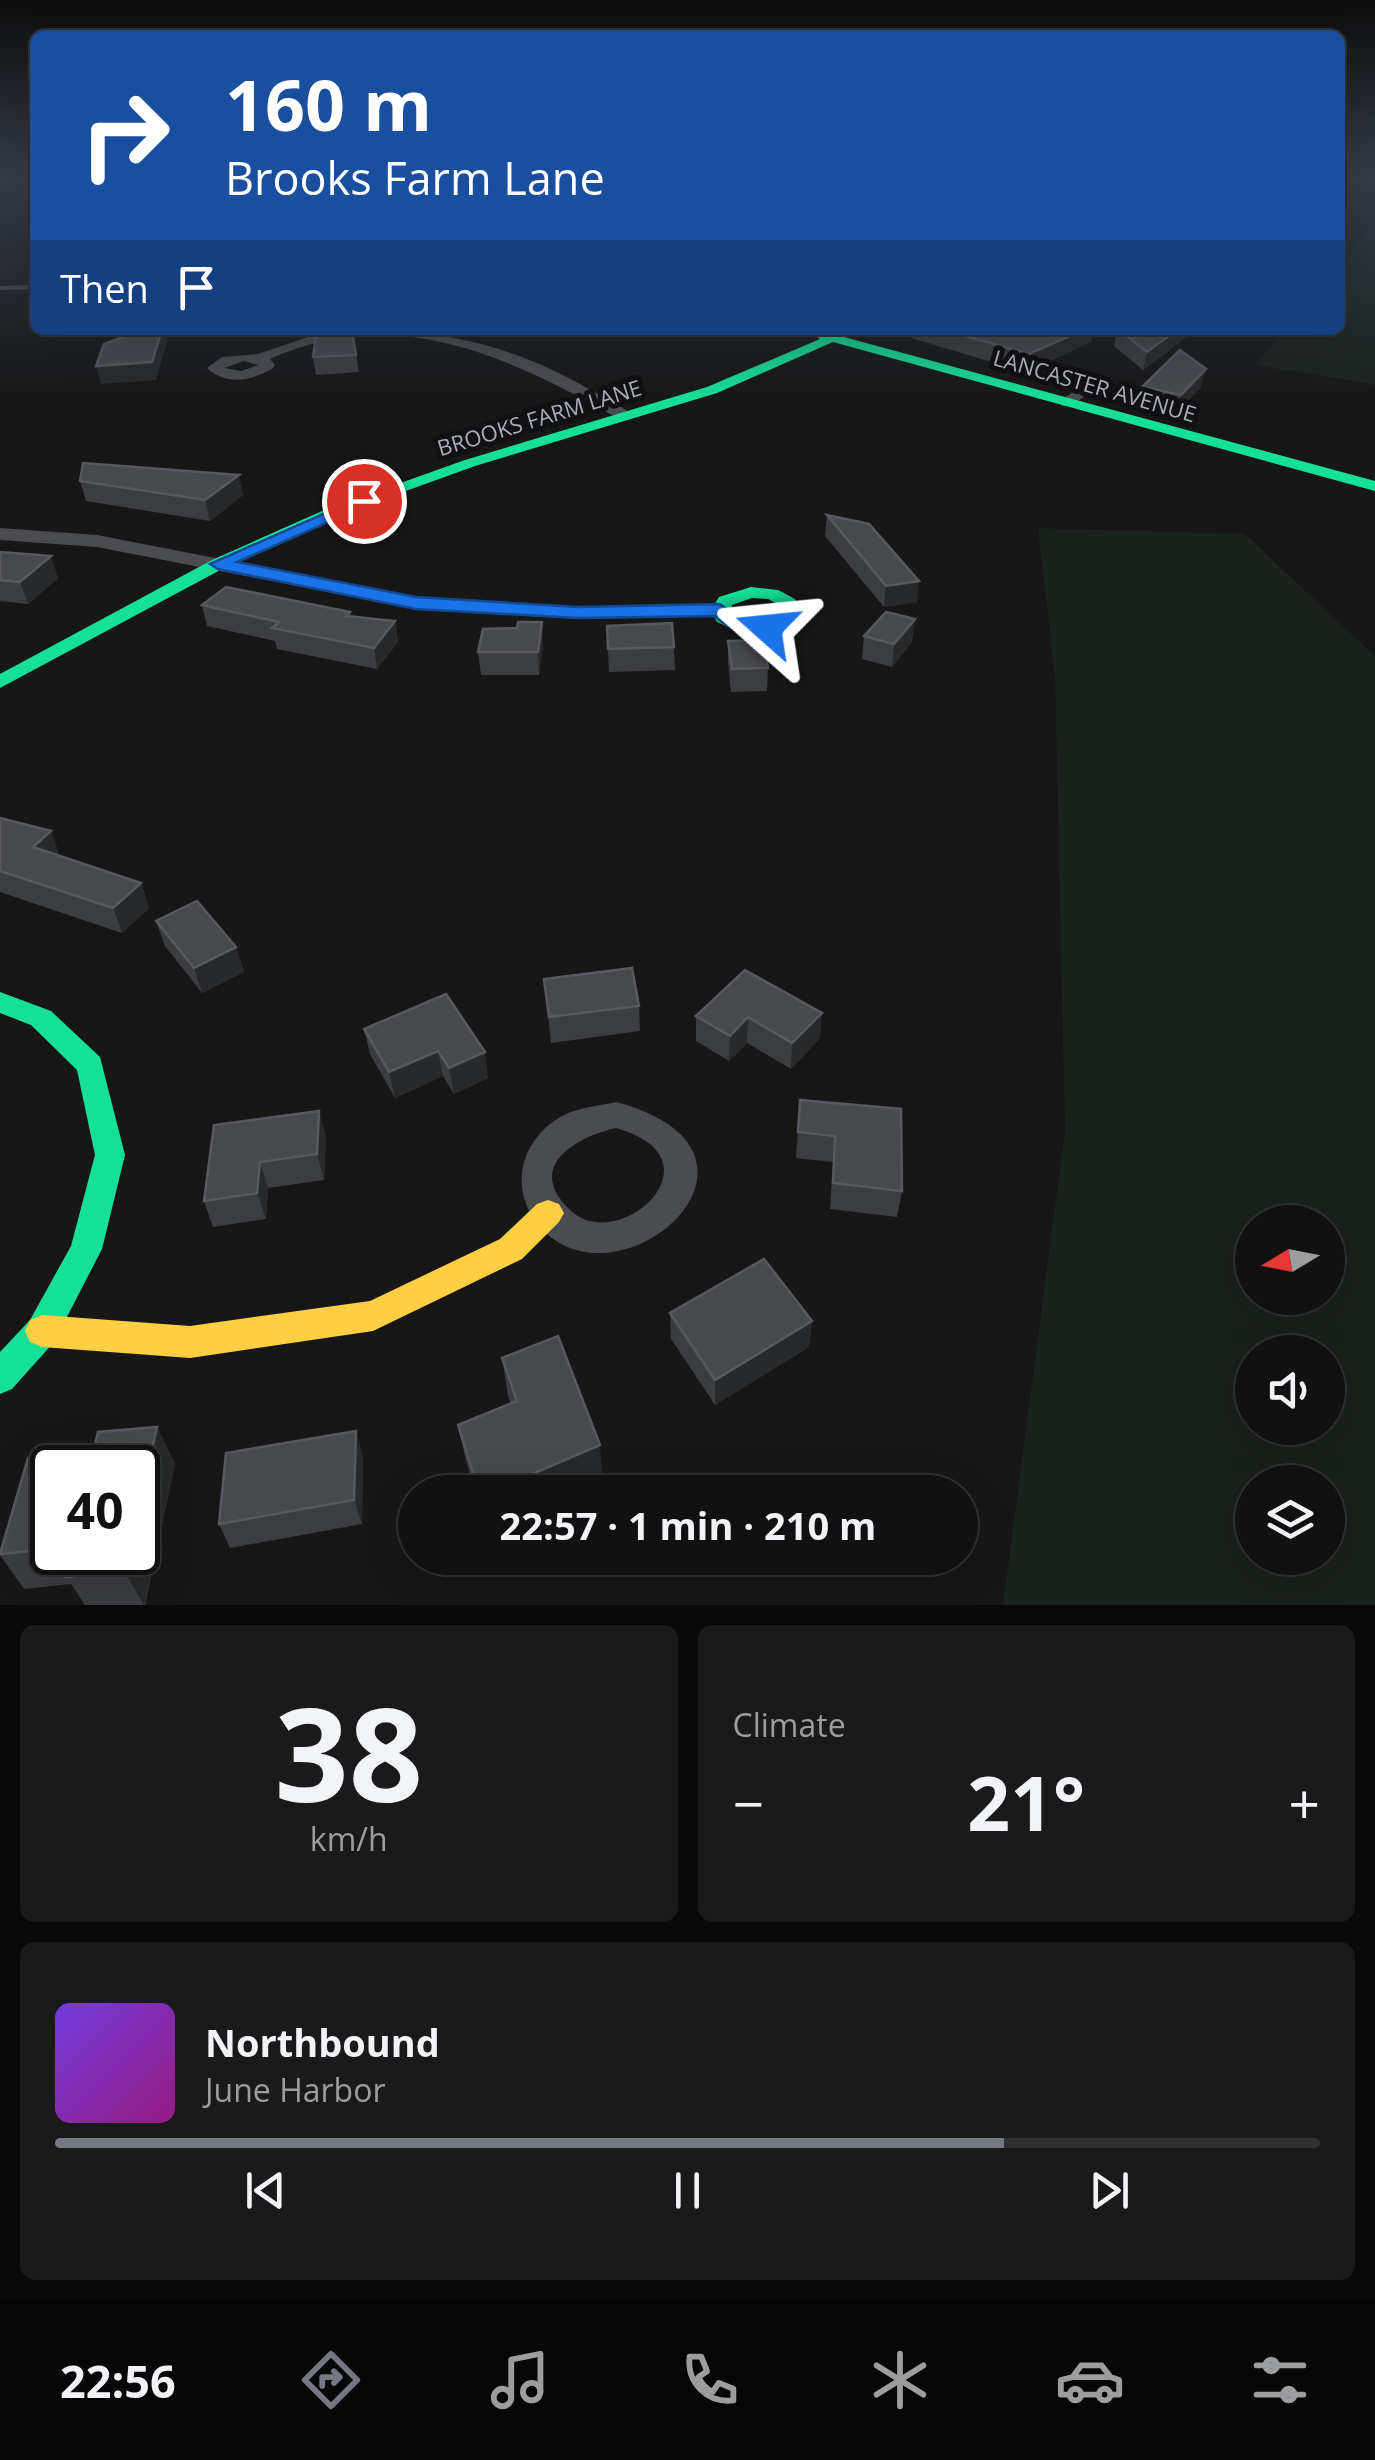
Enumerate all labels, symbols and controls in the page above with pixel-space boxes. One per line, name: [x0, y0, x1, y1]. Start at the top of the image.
text: 160 m: [225, 56, 432, 152]
icon: right: [60, 70, 190, 200]
text: Brooks Farm Lane: [225, 147, 605, 208]
icon: arrive: [169, 260, 224, 315]
text: Then: [60, 262, 149, 314]
street label: LANCASTER AVENUE: [990, 342, 1200, 428]
street label: BROOKS FARM LANE: [433, 372, 645, 462]
pin: [322, 459, 407, 544]
icon: arrive: [337, 474, 392, 529]
position arrow: [715, 576, 819, 680]
north arrow: [1235, 1205, 1345, 1315]
map controls: [1235, 1205, 1345, 1575]
button: sound: [1235, 1335, 1345, 1445]
speed limit sign: 40: [30, 1445, 160, 1575]
button: layers: [1235, 1465, 1345, 1575]
text: 22:57 · 1 min · 210 m: [500, 1499, 876, 1551]
text: 38: [274, 1663, 423, 1840]
text: Climate: [733, 1703, 846, 1746]
text: 21°: [967, 1751, 1085, 1853]
text: −: [733, 1765, 764, 1840]
text: +: [1289, 1765, 1320, 1840]
text: km/h: [310, 1817, 388, 1860]
text: Northbound: [205, 2016, 440, 2068]
text: June Harbor: [205, 2068, 385, 2111]
icon: previous: [238, 2163, 293, 2218]
icon: pause: [660, 2163, 715, 2218]
icon: next: [1082, 2163, 1137, 2218]
icon: directions: [296, 2345, 366, 2415]
icon: music: [485, 2345, 555, 2415]
icon: phone: [675, 2345, 745, 2415]
icon: climate: [865, 2345, 935, 2415]
icon: car: [1055, 2345, 1125, 2415]
icon: filters: [1245, 2345, 1315, 2415]
text: 22:56: [60, 2350, 176, 2411]

